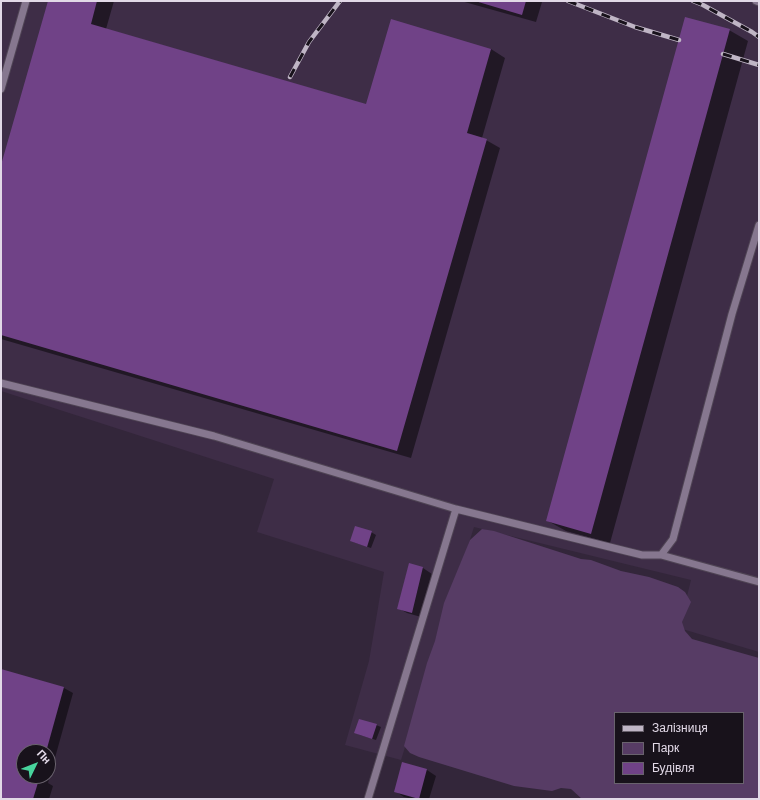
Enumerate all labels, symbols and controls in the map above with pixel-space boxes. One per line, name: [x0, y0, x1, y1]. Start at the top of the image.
legend: [614, 712, 744, 784]
text: Залізниця: [652, 720, 708, 736]
text: Парк: [652, 740, 679, 756]
north arrow: [16, 744, 56, 784]
text: Пн: [34, 746, 54, 767]
text: Будівля: [652, 760, 694, 776]

